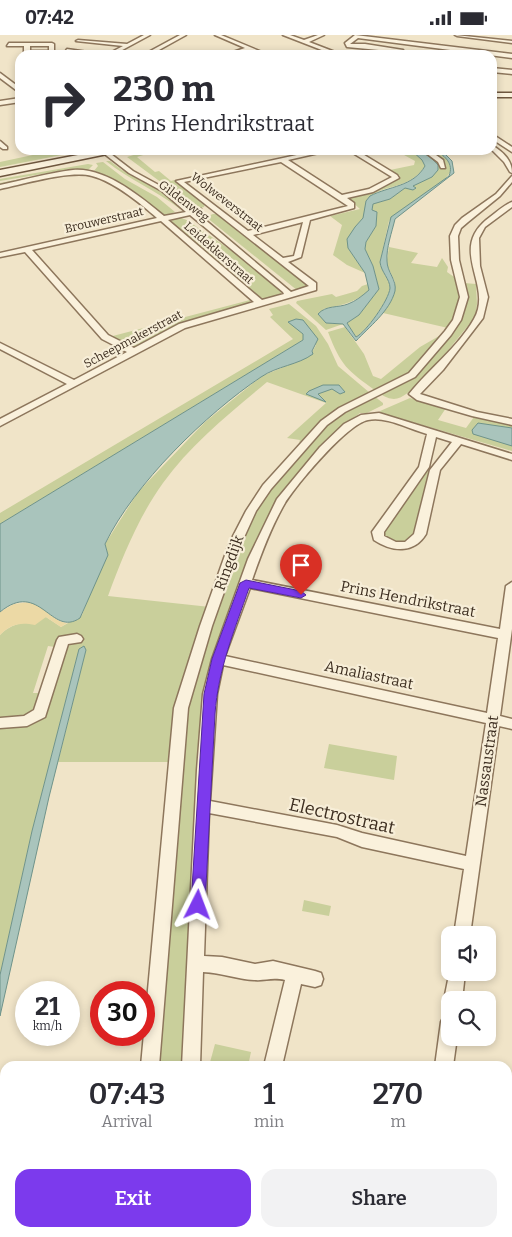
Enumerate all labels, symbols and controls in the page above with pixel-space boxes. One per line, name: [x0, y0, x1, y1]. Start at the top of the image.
text: 07:42: [25, 6, 74, 29]
text: 230 m: [113, 68, 215, 110]
icon: right: [30, 70, 95, 135]
text: Prins Hendrikstraat: [113, 110, 314, 137]
street label: Wolweverstraat: [188, 170, 266, 235]
street label: Gildenweg: [156, 178, 212, 225]
street label: Brouwerstraat: [63, 204, 145, 236]
street label: Leidekkerstraat: [181, 219, 257, 287]
street label: Scheepmakerstraat: [81, 307, 185, 371]
street label: Ringdijk: [211, 532, 248, 593]
pin: [280, 544, 322, 595]
icon: arrive: [287, 551, 315, 579]
street label: Prins Hendrikstraat: [339, 577, 478, 621]
street label: Amaliastraat: [323, 657, 416, 693]
street label: Nassaustraat: [472, 713, 502, 808]
street label: Electrostraat: [287, 793, 398, 839]
position arrow: [171, 878, 223, 930]
map controls: [441, 926, 496, 1046]
button: sound: [441, 926, 496, 981]
speed limit sign: 30: [90, 981, 155, 1046]
button: search: [441, 991, 496, 1046]
text: 21: [35, 992, 60, 1022]
text: km/h: [33, 1019, 62, 1033]
text: 07:43: [89, 1076, 165, 1112]
text: 1: [263, 1076, 275, 1112]
text: 270: [373, 1076, 423, 1112]
text: Arrival: [102, 1112, 152, 1131]
text: min: [254, 1112, 284, 1131]
text: m: [390, 1112, 406, 1131]
button: Exit: [15, 1169, 251, 1227]
button: Share: [261, 1169, 497, 1227]

